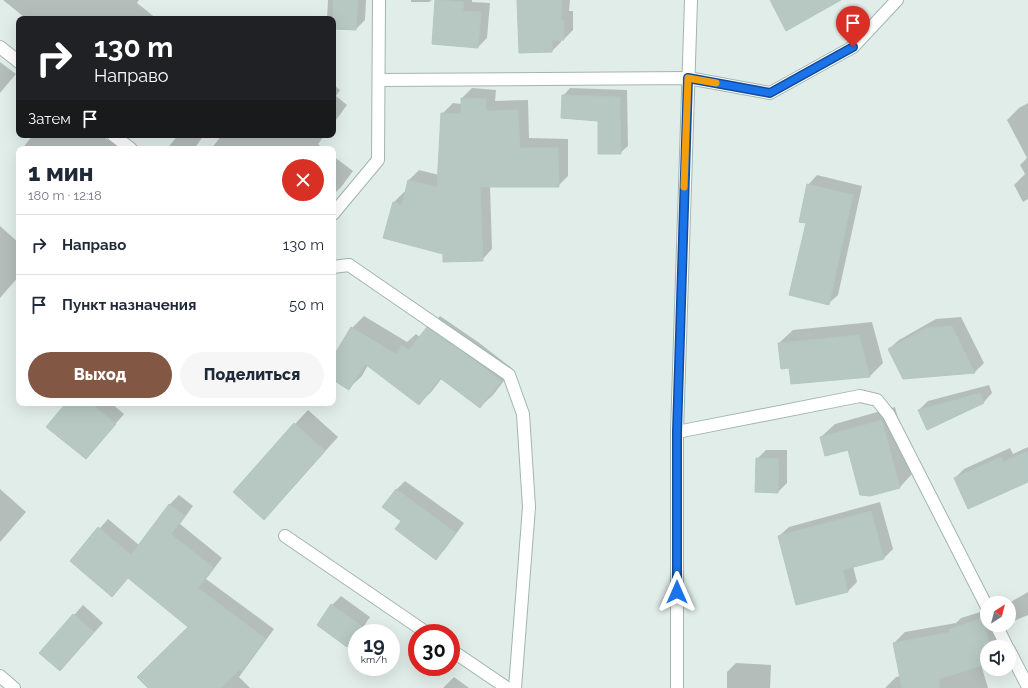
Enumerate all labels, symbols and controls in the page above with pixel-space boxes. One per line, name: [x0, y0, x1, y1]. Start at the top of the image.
pin: [836, 6, 870, 47]
icon: arrive: [842, 12, 864, 34]
text: 130 m: [94, 31, 173, 64]
icon: right: [28, 32, 80, 84]
text: Направо: [94, 65, 168, 86]
icon: arrive: [79, 108, 101, 130]
text: Затем: [28, 110, 71, 128]
text: 1 мин: [28, 158, 93, 187]
button: close: [282, 159, 324, 201]
text: 180 m · 12:18: [28, 188, 102, 203]
icon: right: [28, 234, 50, 256]
text: Направо: [62, 236, 126, 254]
text: 130 m: [283, 236, 324, 254]
icon: arrive: [28, 294, 50, 316]
text: Пункт назначения: [62, 296, 196, 314]
text: 50 m: [289, 296, 324, 314]
button: Выход: [28, 352, 172, 398]
button: Поделиться: [180, 352, 324, 398]
position arrow: [656, 571, 698, 613]
north arrow: [980, 596, 1016, 632]
map controls: [980, 596, 1016, 676]
speed limit sign: 30: [408, 624, 460, 676]
text: 19: [363, 633, 385, 657]
button: sound: [980, 640, 1016, 676]
text: km/h: [361, 654, 387, 665]

